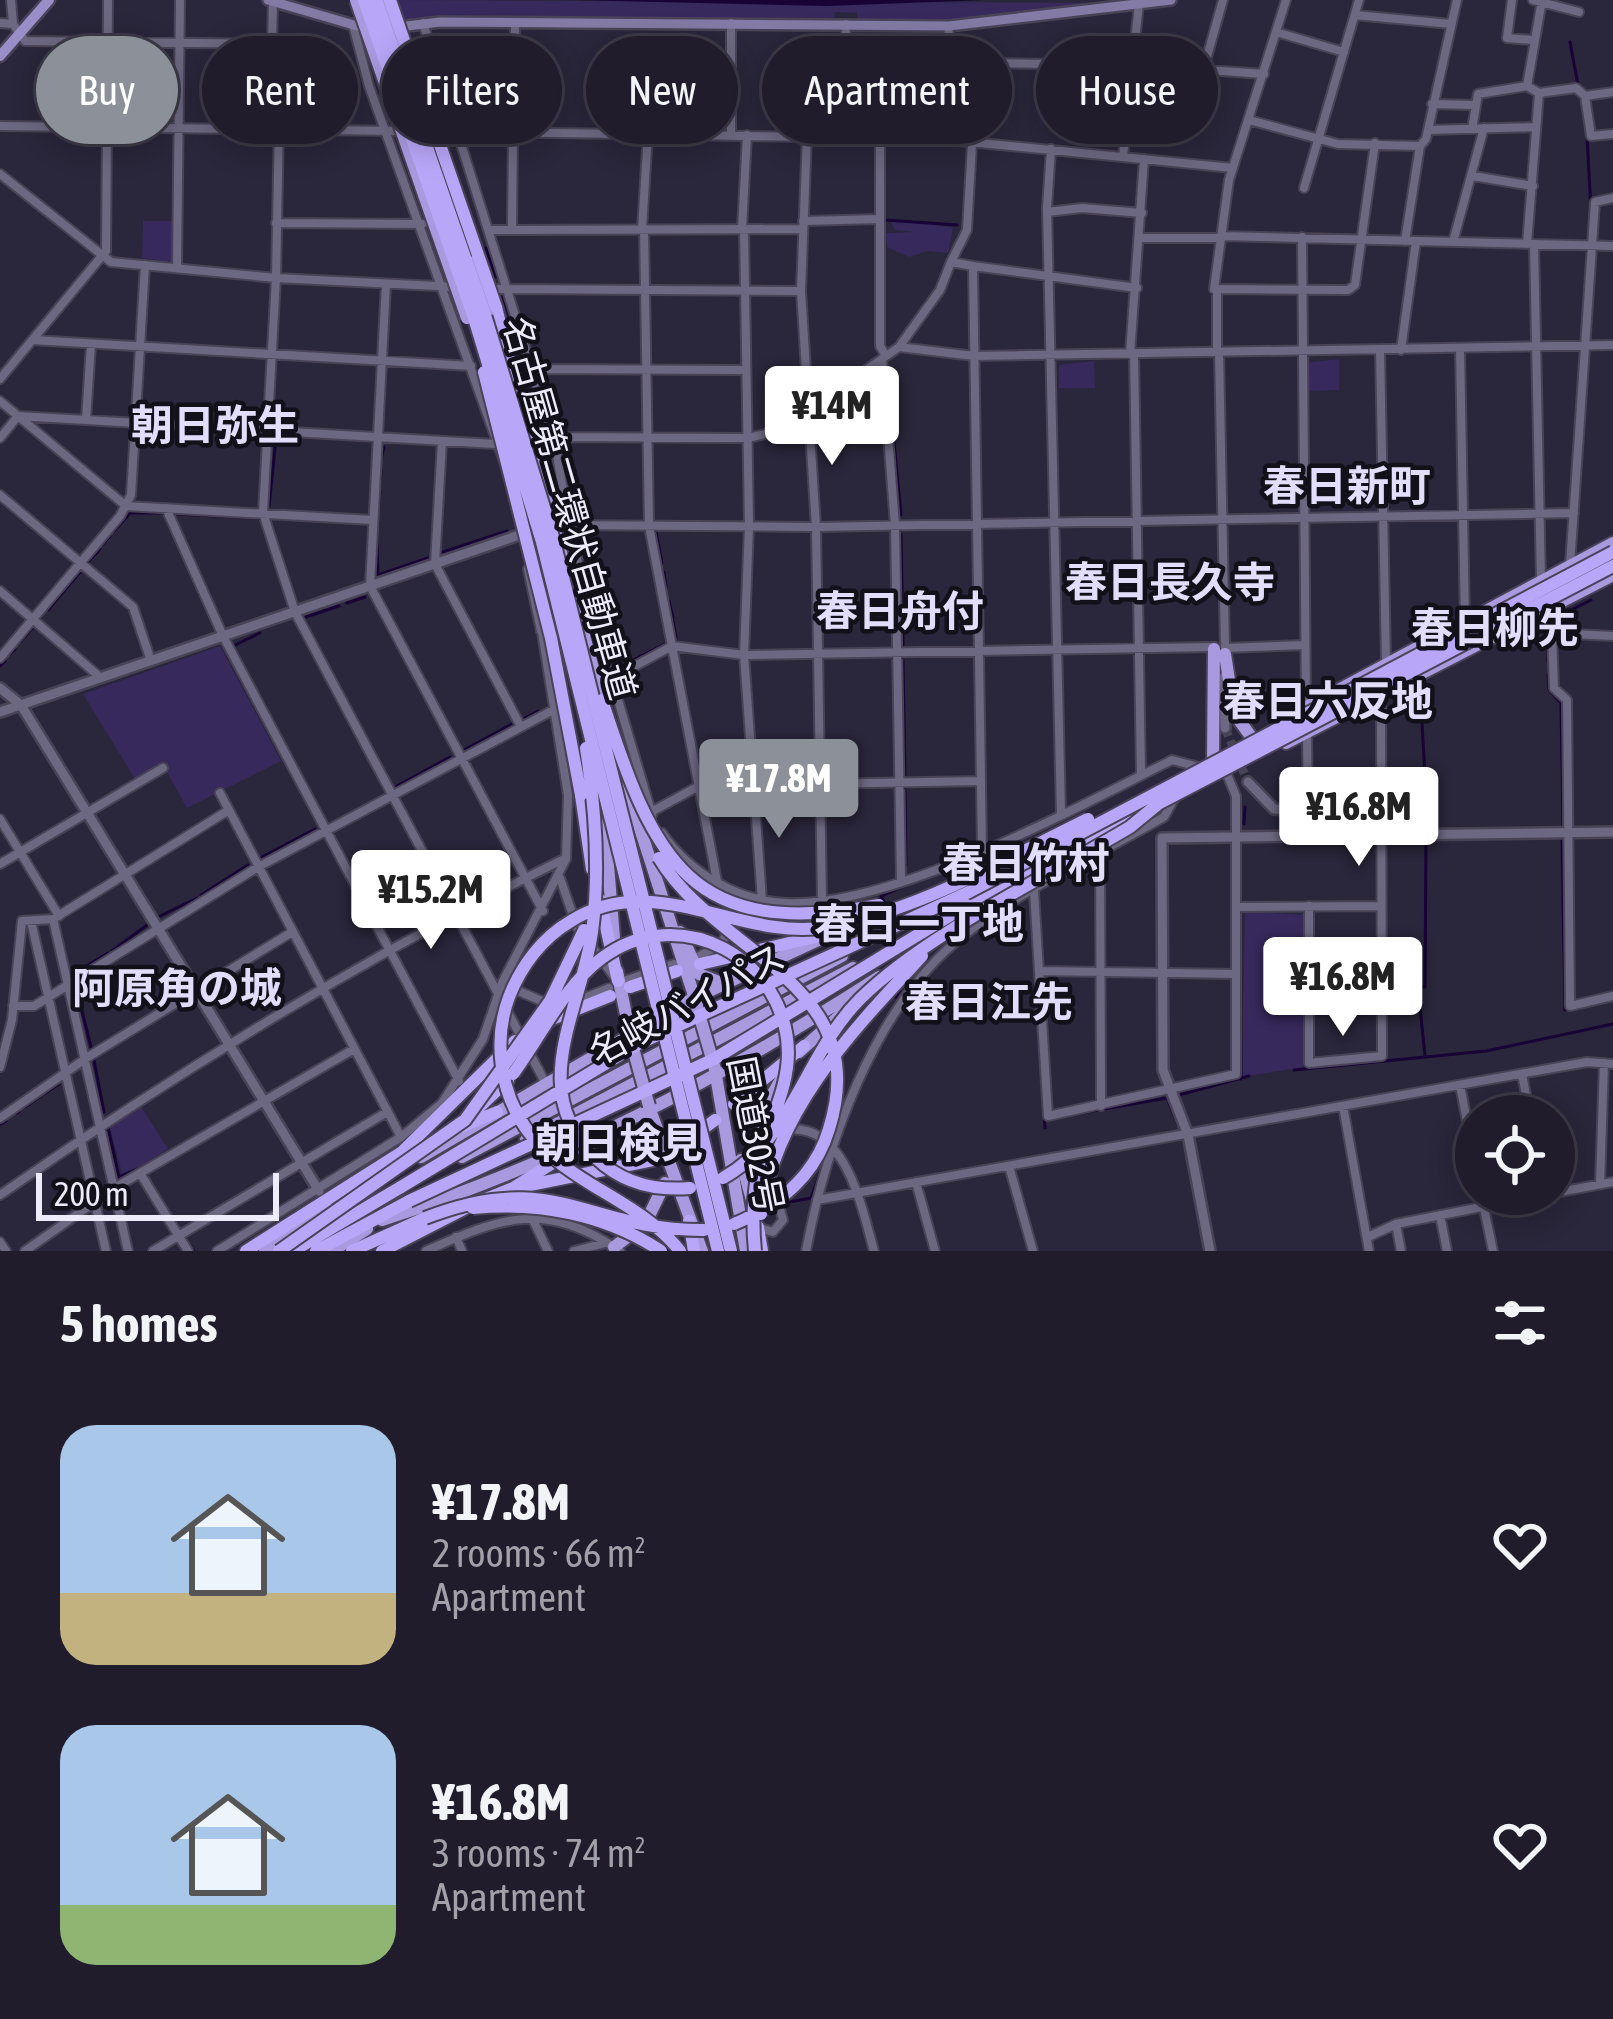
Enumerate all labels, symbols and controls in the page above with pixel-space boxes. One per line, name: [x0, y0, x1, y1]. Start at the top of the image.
chip: Buy: [36, 36, 178, 144]
chip: Rent: [202, 36, 358, 144]
chip: Filters: [382, 36, 562, 144]
chip: New: [586, 36, 738, 144]
chip: Apartment: [762, 36, 1012, 144]
chip: House: [1036, 36, 1218, 144]
street label: 名古屋第二環状自動車道: [495, 312, 645, 704]
pin: ¥14M: [761, 366, 903, 468]
text: ¥14M: [792, 383, 872, 427]
district label: 朝日弥生: [131, 401, 299, 449]
district label: 春日新町: [1263, 462, 1431, 510]
district label: 春日長久寺: [1065, 558, 1275, 606]
district label: 春日舟付: [816, 587, 984, 635]
district label: 春日柳先: [1411, 604, 1579, 652]
district label: 春日六反地: [1223, 677, 1433, 725]
pin: ¥17.8M: [681, 739, 877, 841]
text: ¥17.8M: [726, 756, 832, 800]
pin: ¥16.8M: [1261, 767, 1457, 869]
text: ¥16.8M: [1306, 784, 1412, 828]
district label: 春日竹村: [942, 839, 1110, 887]
pin: ¥15.2M: [333, 850, 529, 952]
text: ¥15.2M: [378, 867, 484, 911]
district label: 春日一丁地: [814, 900, 1024, 948]
street label: 名岐バイパス: [582, 935, 792, 1073]
pin: ¥16.8M: [1245, 937, 1441, 1039]
text: ¥16.8M: [1290, 954, 1396, 998]
district label: 阿原角の城: [72, 964, 282, 1012]
district label: 春日江先: [905, 978, 1073, 1026]
street label: 国道302号: [720, 1053, 792, 1217]
map controls: [1455, 1095, 1575, 1215]
button: locate: [1455, 1095, 1575, 1215]
district label: 朝日検見: [535, 1119, 703, 1167]
scale bar: [36, 1167, 279, 1220]
text: 200 m: [54, 1175, 129, 1213]
icon: filters: [1487, 1290, 1553, 1356]
text: 5 homes: [60, 1294, 218, 1353]
text: ¥17.8M: [432, 1472, 570, 1531]
icon: home: [156, 1473, 300, 1617]
icon: heart: [1487, 1512, 1553, 1578]
text: 2 rooms · 66 m²: [432, 1531, 646, 1575]
text: Apartment: [432, 1575, 586, 1619]
text: ¥16.8M: [432, 1772, 570, 1831]
icon: home: [156, 1773, 300, 1917]
icon: heart: [1487, 1812, 1553, 1878]
text: 3 rooms · 74 m²: [432, 1831, 646, 1875]
text: Apartment: [432, 1875, 586, 1919]

